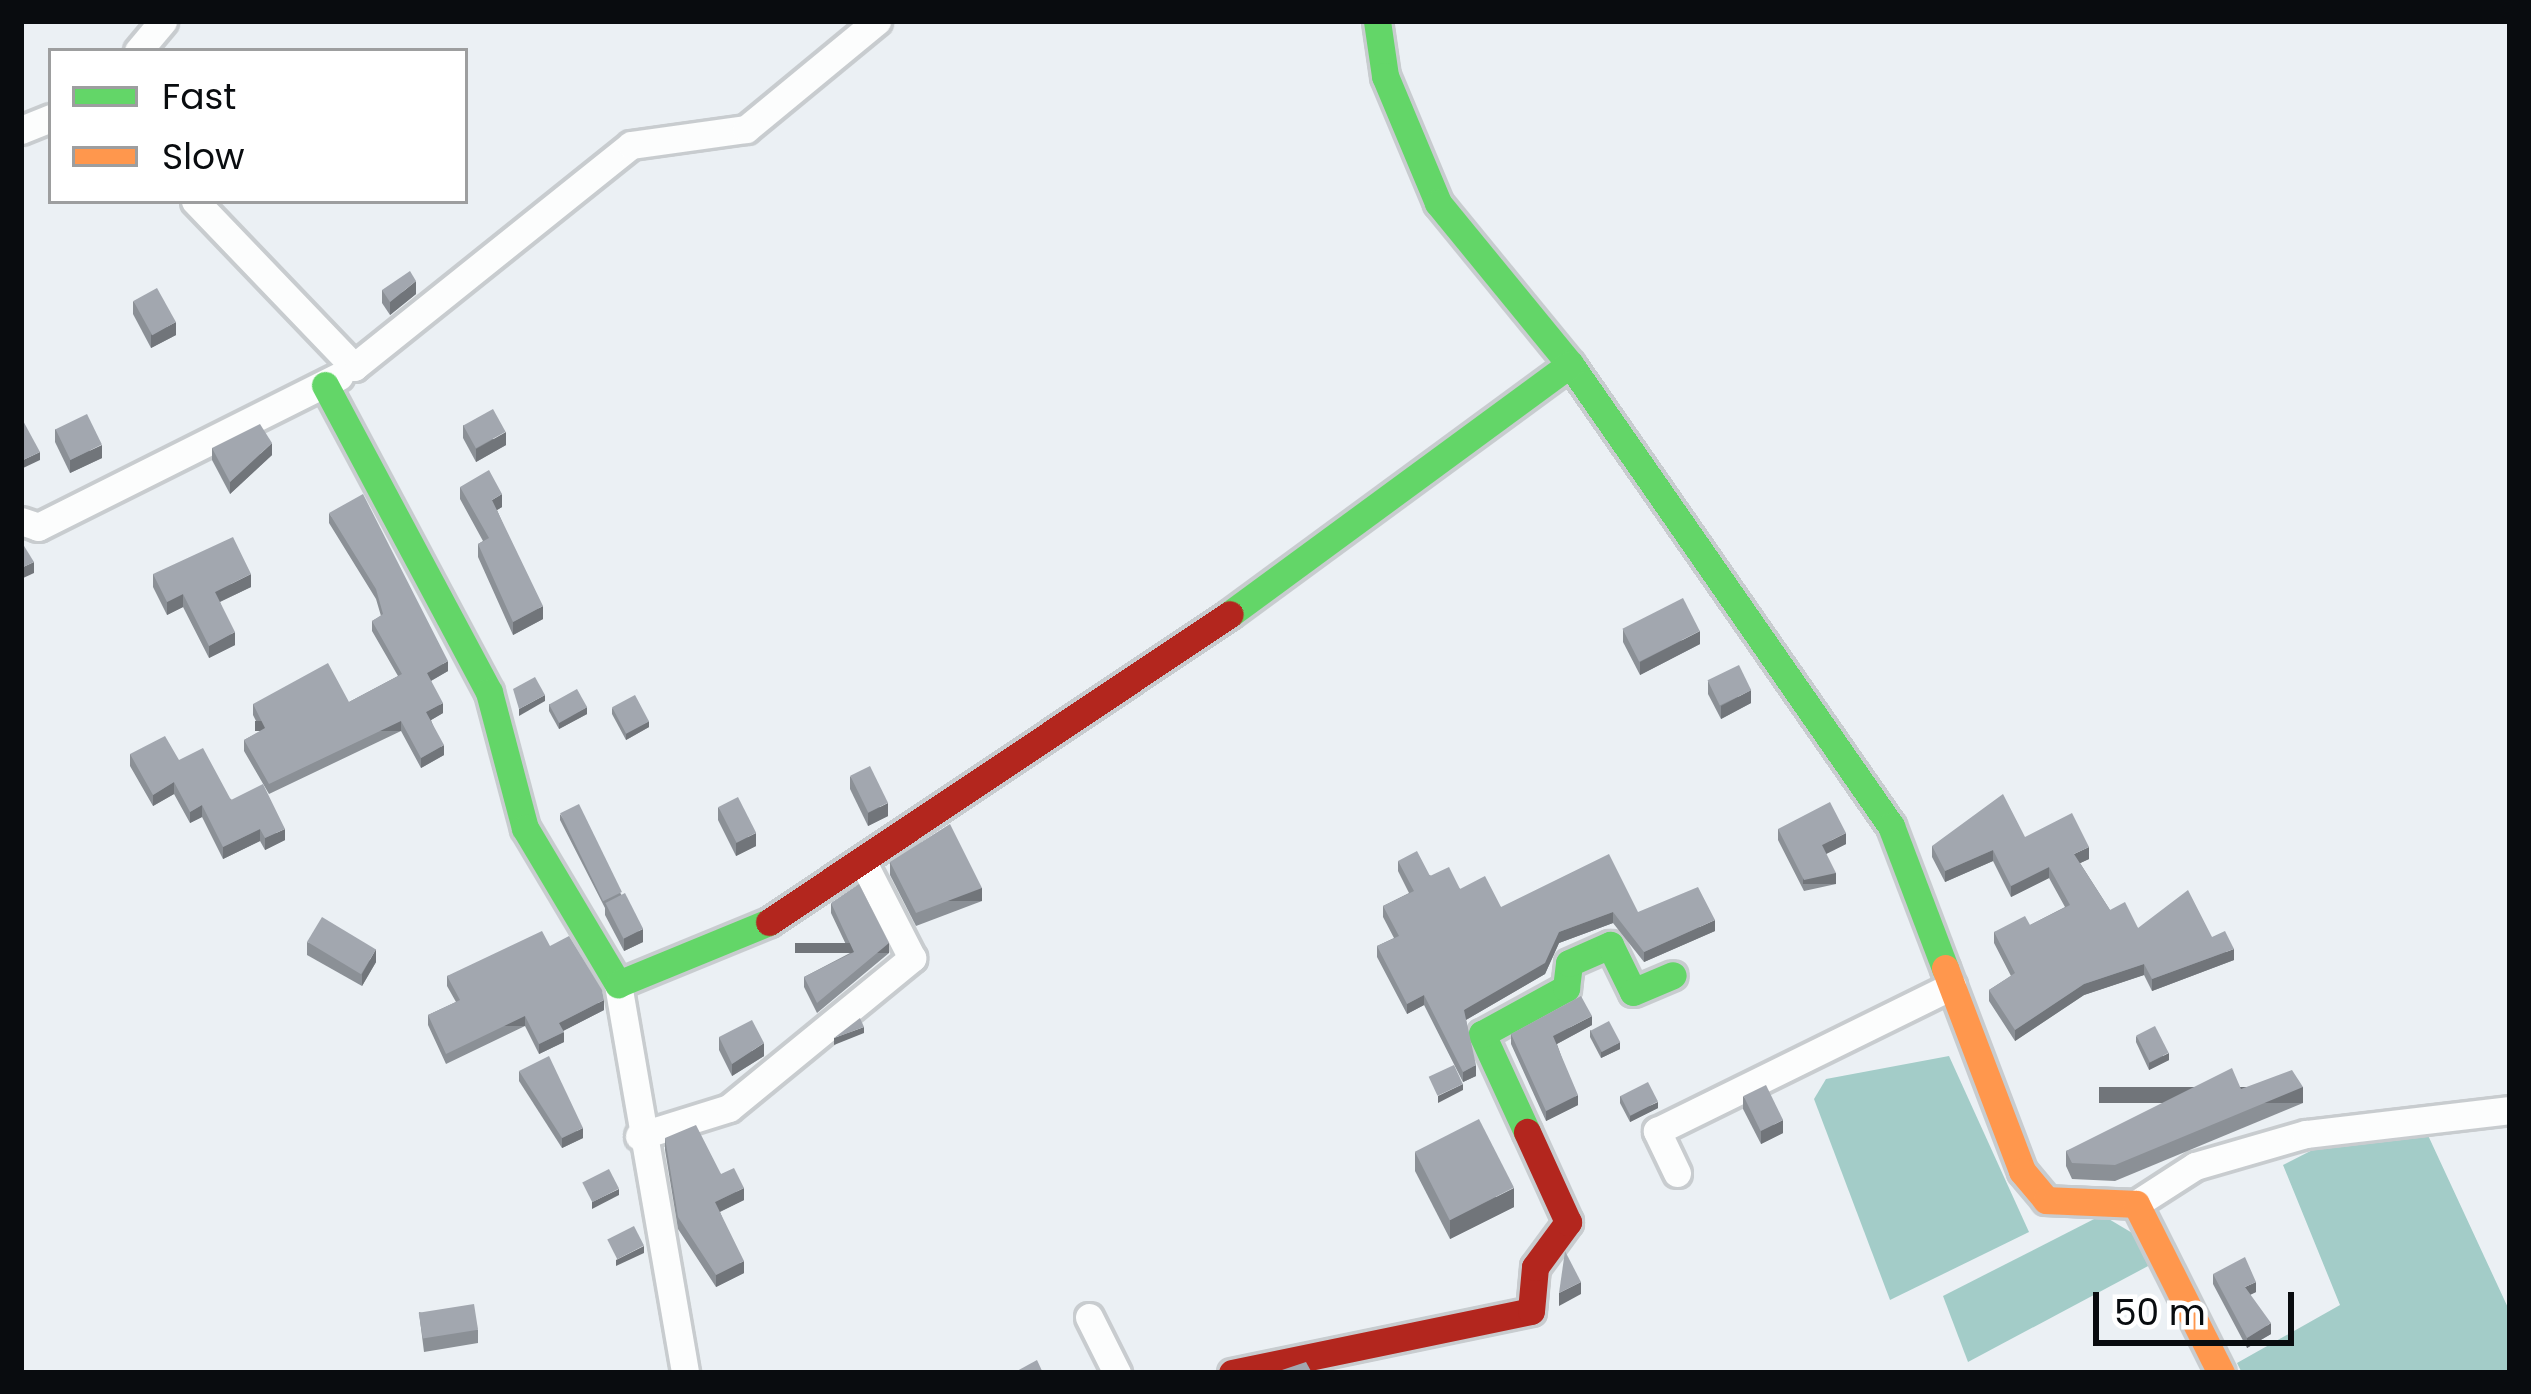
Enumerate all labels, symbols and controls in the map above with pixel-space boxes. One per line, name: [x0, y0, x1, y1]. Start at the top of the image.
legend: [48, 48, 468, 204]
text: Fast: [162, 71, 236, 122]
text: Slow: [162, 131, 245, 182]
scale bar: [2099, 1268, 2300, 1342]
text: 50 m: [2114, 1287, 2206, 1338]

